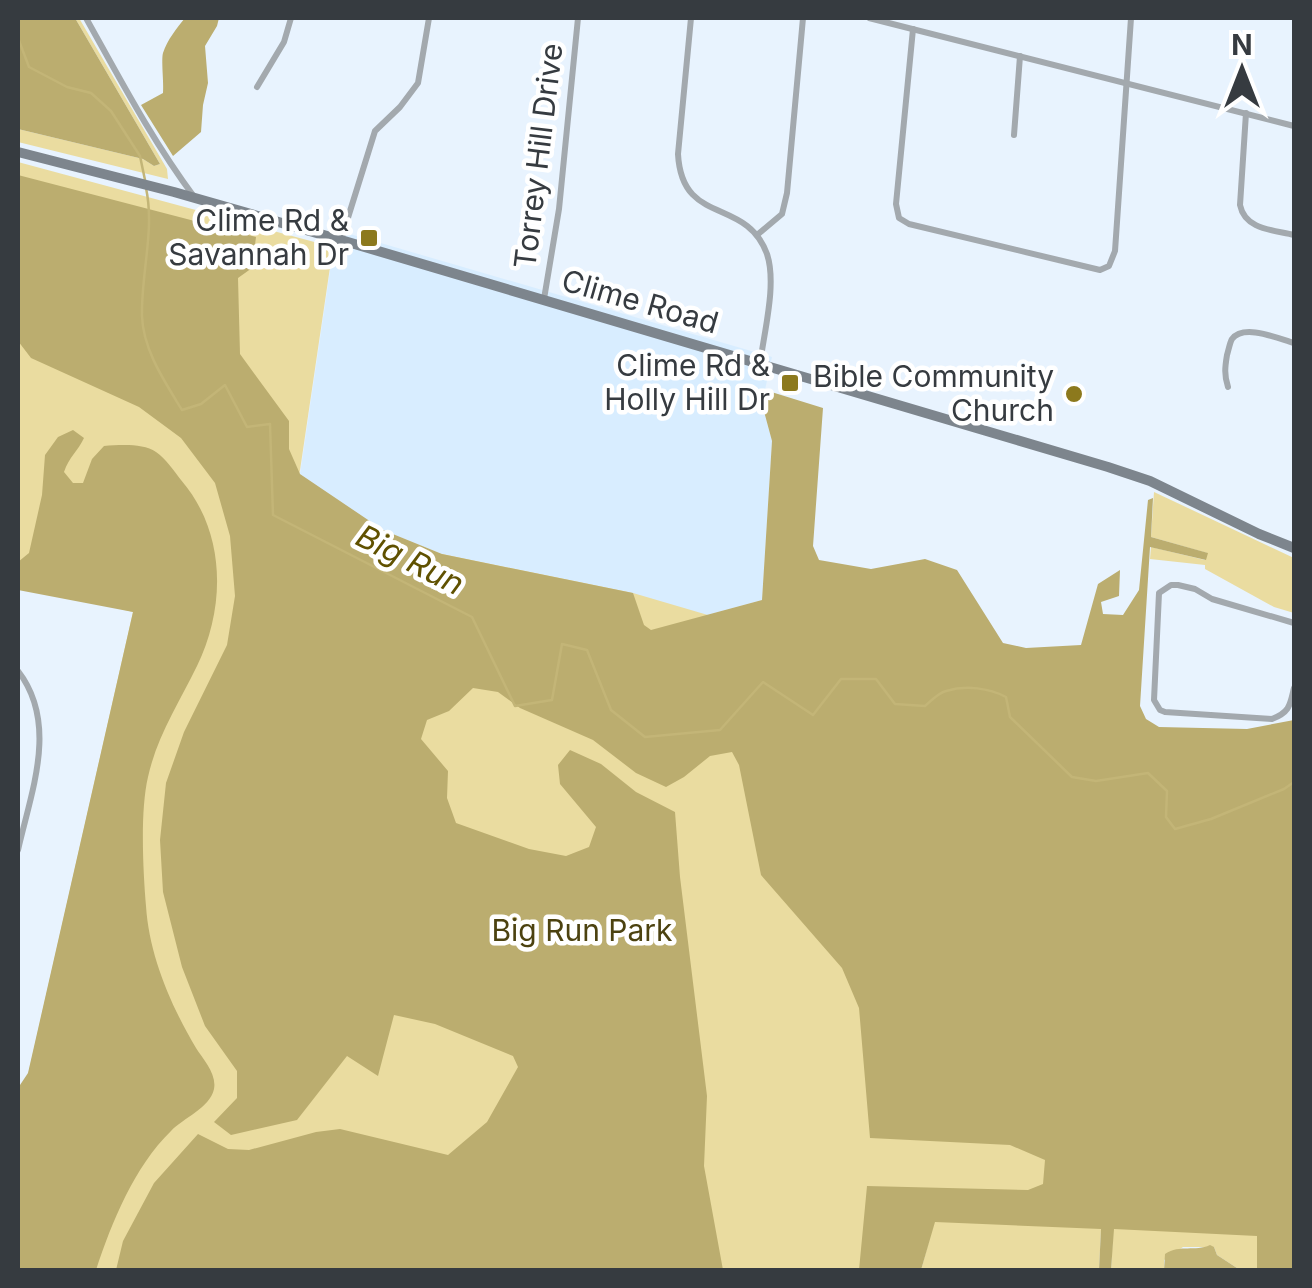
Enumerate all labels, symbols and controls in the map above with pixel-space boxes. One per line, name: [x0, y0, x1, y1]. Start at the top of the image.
north arrow: [1192, 20, 1292, 120]
text: N: [1231, 28, 1253, 62]
street label: Torrey Hill Drive: [506, 41, 570, 271]
place label: Clime Rd & Savannah Dr: [168, 202, 349, 272]
marker: Clime Rd & Savannah Dr: [358, 227, 380, 249]
street label: Clime Road: [558, 262, 723, 341]
place label: Clime Rd & Holly Hill Dr: [604, 347, 770, 417]
place label: Bible Community Church: [813, 358, 1054, 428]
marker: Clime Rd & Holly Hill Dr: [779, 372, 801, 394]
marker: Bible Community Church: [1063, 383, 1085, 405]
water label: Big Run: [350, 516, 471, 603]
park label: Big Run Park: [491, 912, 673, 948]

